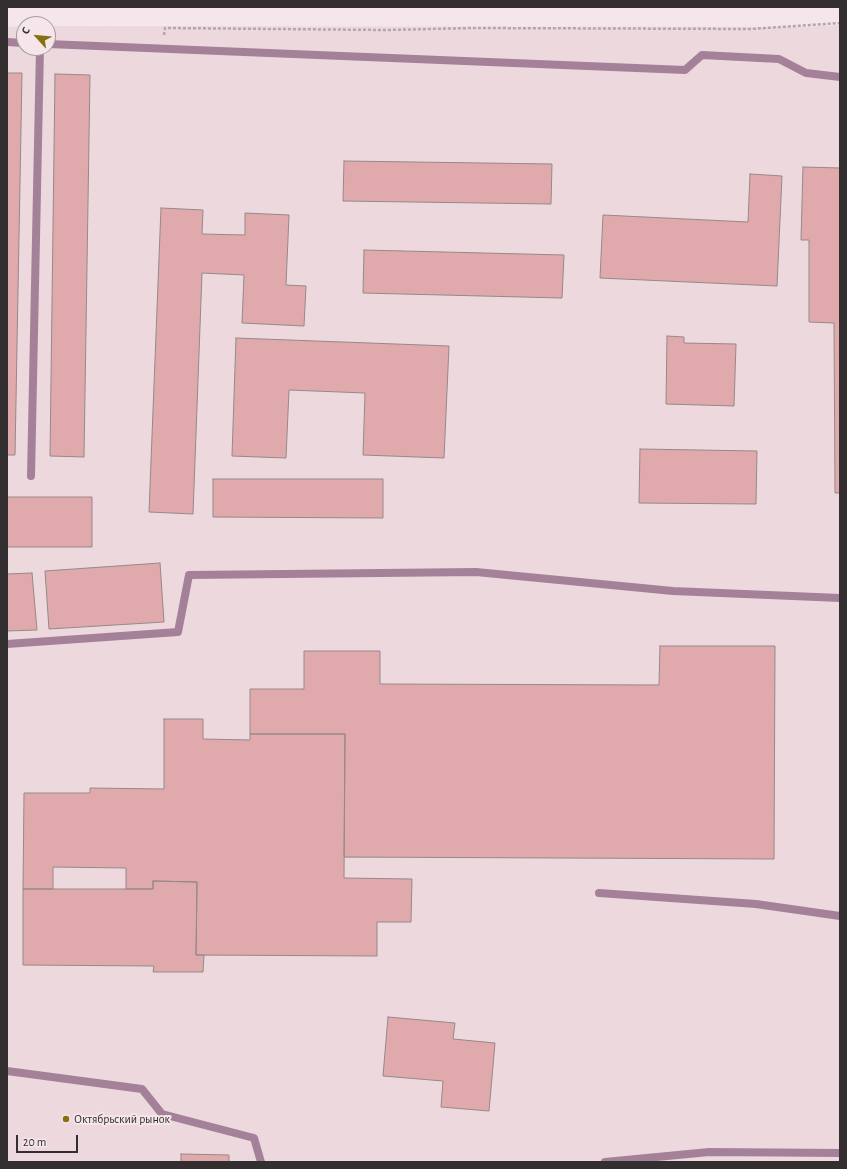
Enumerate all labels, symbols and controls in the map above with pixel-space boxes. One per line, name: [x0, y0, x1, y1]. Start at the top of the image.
north arrow: [16, 16, 56, 56]
text: С: [19, 26, 32, 36]
place label: Октябрьский рынок: [74, 1112, 170, 1126]
marker: Октябрьский рынок: [61, 1114, 71, 1124]
scale bar: [18, 1127, 80, 1153]
text: 20 m: [23, 1136, 46, 1148]

